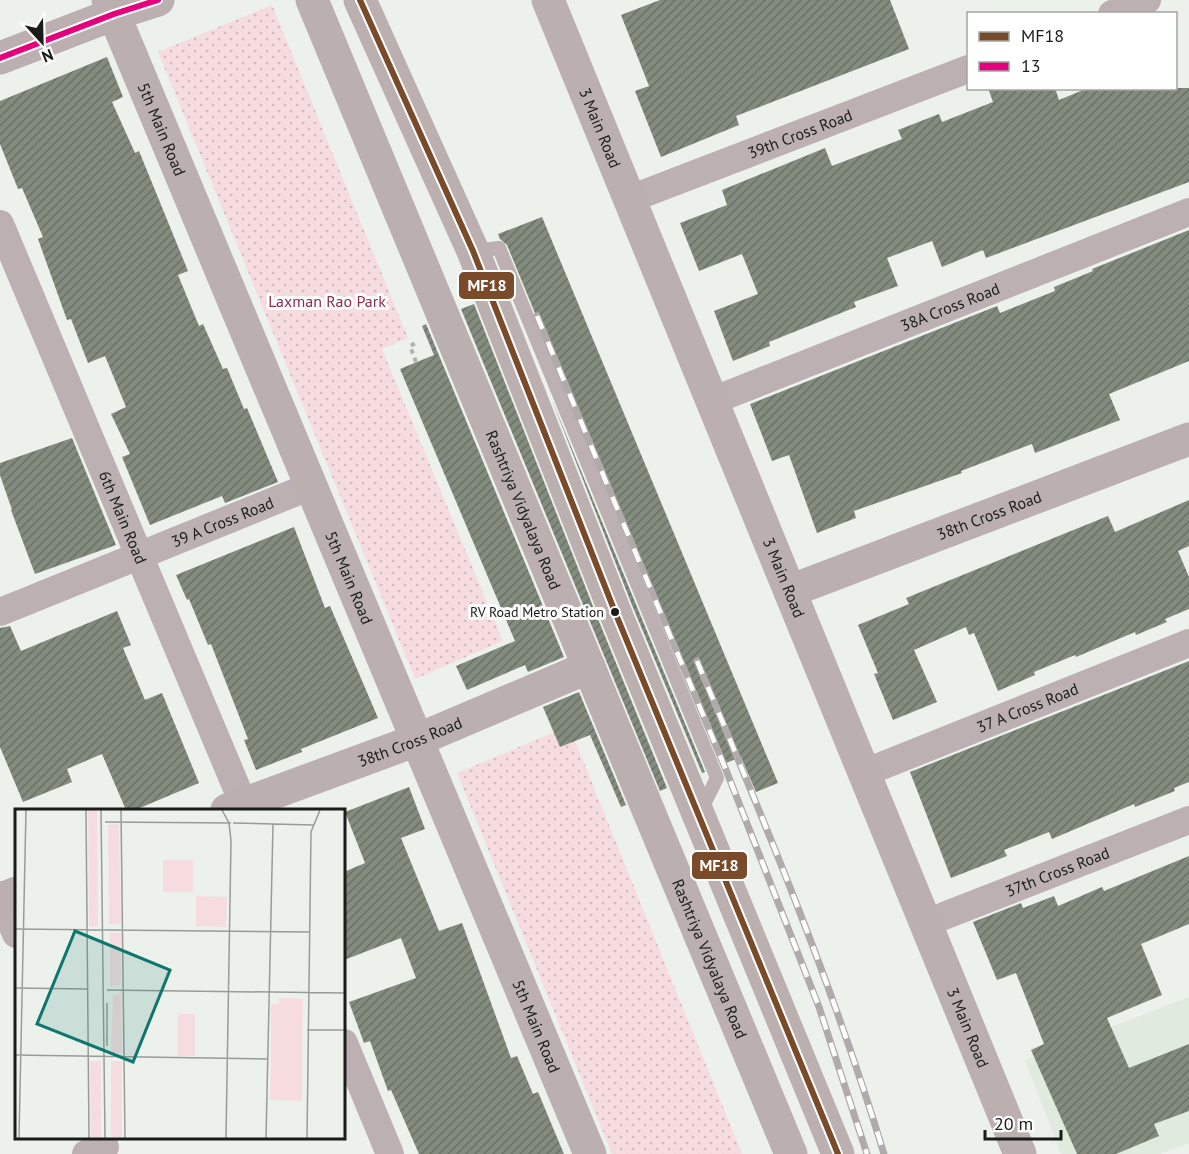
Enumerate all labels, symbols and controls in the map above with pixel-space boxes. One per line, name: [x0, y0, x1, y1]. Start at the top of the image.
north arrow: [12, 12, 72, 72]
legend: [967, 12, 1177, 90]
text: MF18: [1021, 24, 1064, 47]
text: N: [39, 45, 56, 67]
text: 13: [1021, 54, 1041, 77]
street label: 5th Main Road: [134, 80, 190, 179]
street label: 3 Main Road: [575, 85, 626, 171]
street label: 39th Cross Road: [745, 104, 855, 163]
line badge: MF18: [458, 271, 515, 300]
text: MF18: [467, 275, 507, 295]
street label: 38A Cross Road: [897, 278, 1003, 335]
park label: Laxman Rao Park: [268, 291, 386, 311]
street label: Rashtriya Vidyalaya Road: [482, 427, 566, 593]
street label: 6th Main Road: [95, 468, 151, 567]
street label: 38th Cross Road: [934, 486, 1044, 544]
street label: 39 A Cross Road: [168, 492, 277, 552]
street label: 5th Main Road: [321, 528, 378, 627]
street label: 3 Main Road: [759, 535, 810, 621]
place label: RV Road Metro Station: [470, 603, 604, 621]
marker: RV Road Metro Station: [609, 606, 621, 618]
street label: 37 A Cross Road: [974, 678, 1081, 737]
street label: 38th Cross Road: [355, 712, 465, 771]
inset map: [15, 809, 345, 1139]
street label: 37th Cross Road: [1002, 842, 1112, 901]
line badge: MF18: [691, 851, 748, 880]
text: MF18: [699, 855, 739, 875]
street label: Rashtriya Vidyalaya Road: [668, 876, 752, 1041]
street label: 5th Main Road: [508, 977, 565, 1076]
street label: 3 Main Road: [943, 984, 994, 1070]
scale bar: [985, 1103, 1062, 1141]
text: 20 m: [994, 1112, 1033, 1135]

